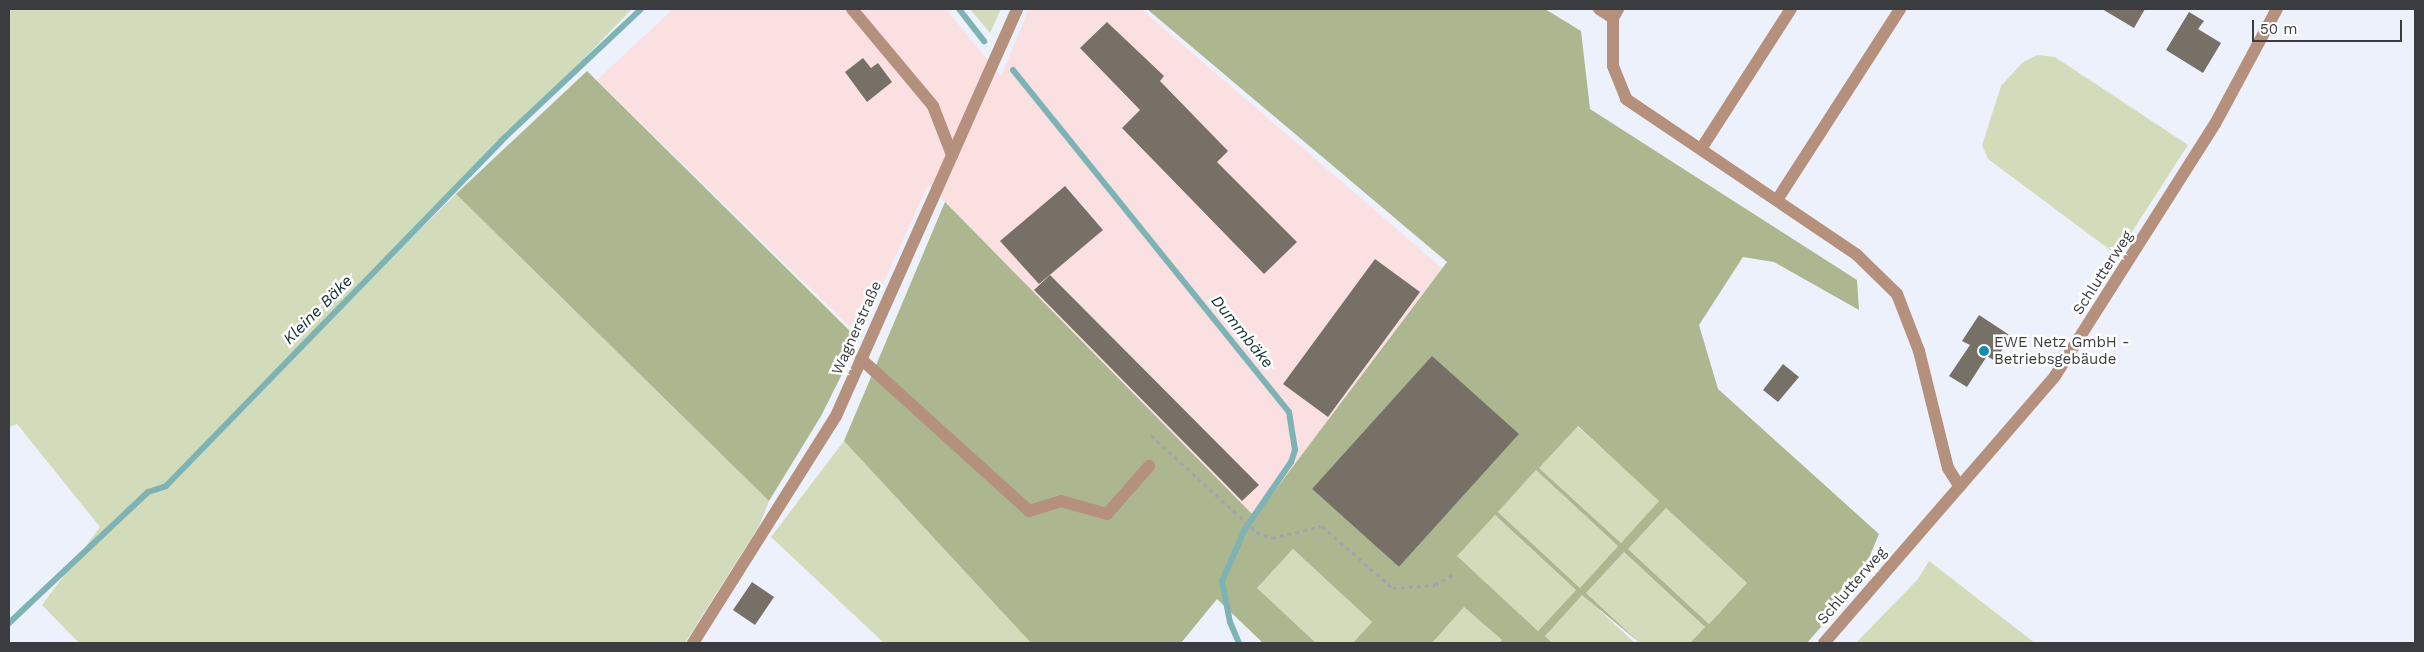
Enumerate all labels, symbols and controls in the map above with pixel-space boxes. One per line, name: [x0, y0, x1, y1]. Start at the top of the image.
scale bar: [2254, 10, 2404, 42]
text: 50 m: [2260, 20, 2297, 38]
street label: Schlutterweg: [2069, 228, 2137, 318]
water label: Kleine Bäke: [279, 271, 357, 349]
street label: Wagnerstraße: [828, 278, 886, 378]
water label: Dummbäke: [1207, 292, 1277, 372]
place label: EWE Netz GmbH - Betriebsgebäude: [1994, 333, 2130, 368]
marker: EWE Netz GmbH - Betriebsgebäude: [1978, 345, 1990, 357]
street label: Schlutterweg: [1814, 544, 1890, 628]

